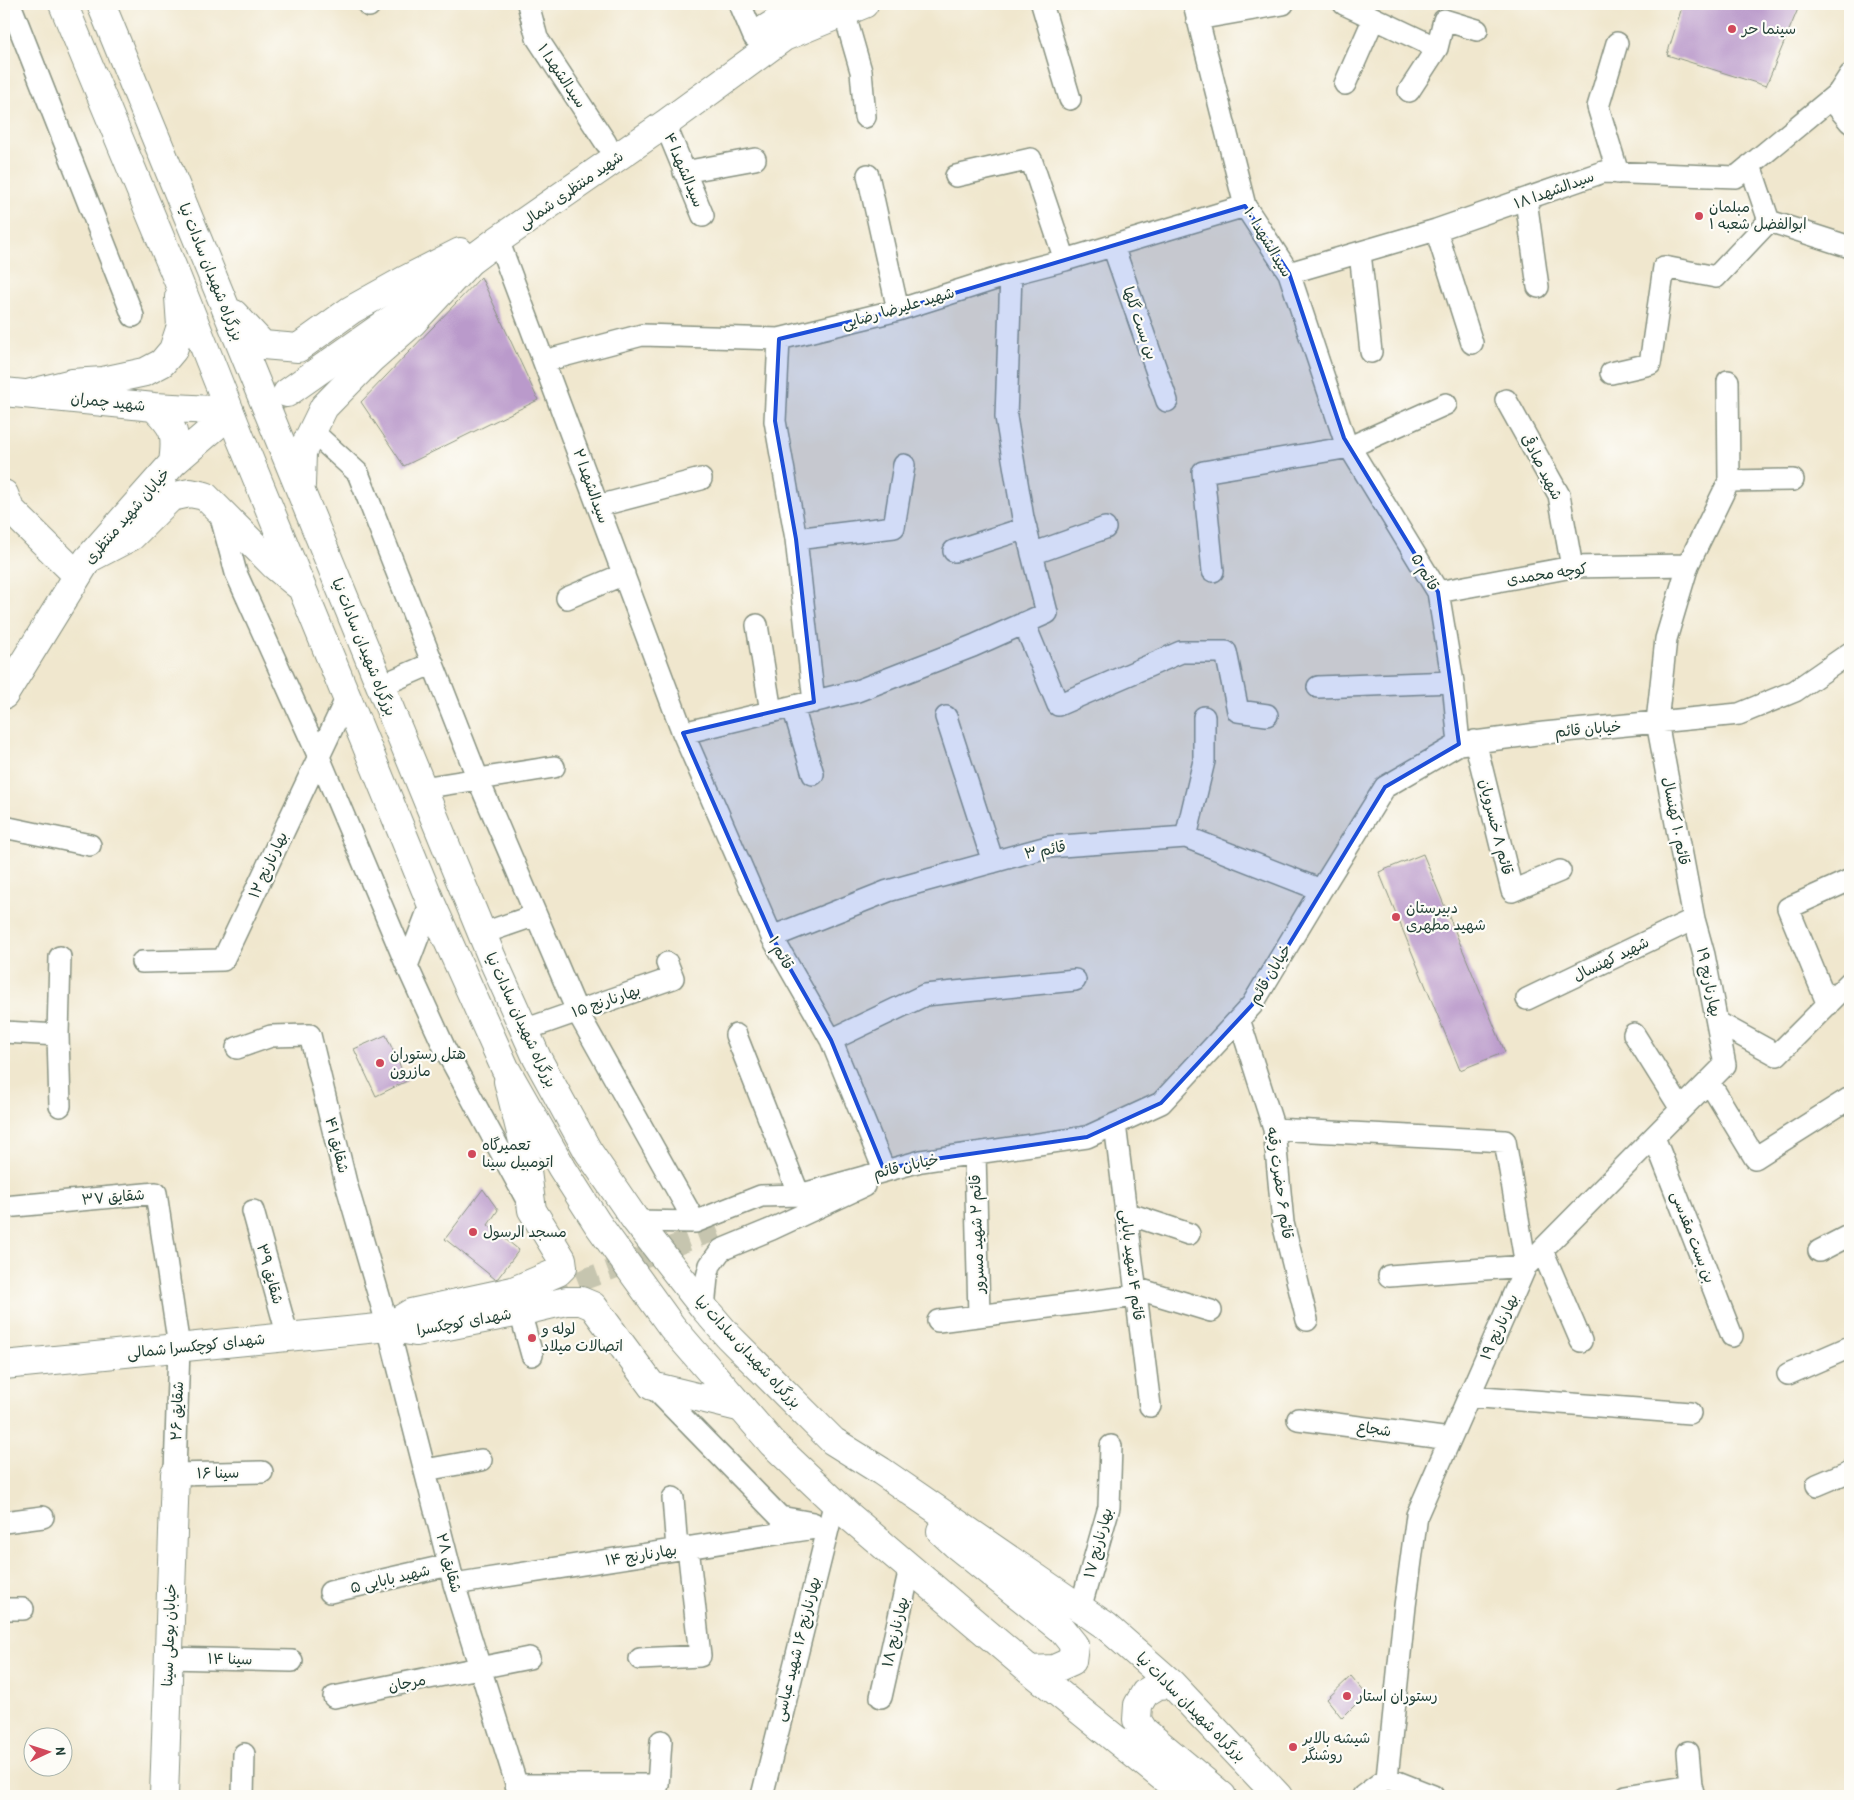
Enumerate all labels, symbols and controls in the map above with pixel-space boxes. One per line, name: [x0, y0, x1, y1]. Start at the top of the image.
place label: سینما حر: [1740, 18, 1796, 39]
marker: سینما حر: [1726, 23, 1738, 35]
street label: سیدالشهدا ۱: [533, 39, 592, 112]
street label: سیدالشهدا ۴: [659, 129, 710, 210]
street label: شهید منتظری شمالی: [514, 146, 627, 234]
street label: سیدالشهدا ۱۸: [1511, 165, 1597, 214]
place label: مبلمان ابوالفضل شعبه ۱: [1709, 196, 1807, 234]
street label: بزرگراه شهیدان سادات نیا: [174, 200, 249, 344]
street label: سیدالشهدا ۱۰: [1239, 203, 1298, 281]
marker: مبلمان ابوالفضل شعبه ۱: [1693, 210, 1705, 222]
street label: شهید علیرضا رضایی: [839, 281, 957, 334]
street label: بن بست گلها: [1118, 283, 1163, 362]
street label: شهید چمران: [70, 387, 146, 416]
street label: شهید صادقی: [1517, 430, 1568, 503]
street label: سیدالشهدا ۲: [568, 446, 615, 526]
street label: خیابان شهید منتظری: [79, 463, 174, 568]
street label: قائم ۵: [1405, 549, 1445, 595]
street label: کوچه محمدی: [1505, 557, 1589, 590]
street label: بزرگراه شهیدان سادات نیا: [327, 575, 402, 719]
street label: خیابان قائم: [1554, 715, 1622, 744]
street label: قائم ۱۰ کهنسال: [1656, 775, 1695, 867]
street label: قائم ۸ خسرویان: [1472, 777, 1519, 878]
street label: بهارنارنج ۱۲: [243, 828, 292, 902]
street label: قائم ۳: [1022, 835, 1068, 866]
place label: دبیرستان شهید مطهری: [1406, 897, 1486, 935]
marker: دبیرستان شهید مطهری: [1390, 911, 1402, 923]
street label: شهید کهنسال: [1569, 931, 1652, 986]
street label: قائم ۱: [762, 932, 799, 974]
street label: خیابان قائم: [1243, 940, 1297, 1009]
street label: بهارنارنج ۱۹: [1692, 945, 1727, 1019]
street label: بزرگراه شهیدان سادات نیا: [481, 949, 562, 1091]
street label: بهارنارنج ۱۵: [569, 979, 643, 1022]
place label: هتل رستوران مازرون: [390, 1043, 466, 1081]
marker: هتل رستوران مازرون: [374, 1057, 386, 1069]
street label: شقایق ۴۱: [320, 1115, 355, 1175]
street label: قائم ۶ حضرت رقیه: [1260, 1126, 1299, 1241]
place label: تعمیرگاه اتومبیل سینا: [482, 1134, 553, 1172]
marker: تعمیرگاه اتومبیل سینا: [466, 1148, 478, 1160]
street label: خیابان قائم: [871, 1148, 941, 1185]
street label: قائم ۲ شهید مسرور: [964, 1174, 991, 1295]
street label: شقایق ۳۷: [81, 1183, 145, 1210]
street label: بن بست مقدسی: [1666, 1188, 1721, 1286]
street label: قائم ۴ شهید بابایی: [1113, 1208, 1150, 1322]
place label: مسجد الرسول: [483, 1221, 567, 1242]
marker: مسجد الرسول: [467, 1226, 479, 1238]
street label: شقایق ۳۹: [252, 1241, 289, 1307]
street label: بهارنارنج ۱۹: [1475, 1290, 1523, 1363]
street label: بزرگراه شهیدان سادات نیا: [691, 1291, 806, 1413]
street label: شهدای کوچکسرا: [415, 1303, 513, 1340]
place label: لوله و اتصالات میلاد: [541, 1318, 623, 1356]
street label: شهدای کوچکسرا شمالی: [126, 1328, 266, 1363]
marker: لوله و اتصالات میلاد: [526, 1332, 538, 1344]
street label: شقایق ۲۶: [165, 1381, 188, 1441]
street label: شجاع: [1356, 1416, 1393, 1441]
street label: سینا ۱۶: [196, 1462, 240, 1483]
street label: بهارنارنج ۱۷: [1078, 1505, 1117, 1580]
street label: شقایق ۲۸: [431, 1531, 468, 1595]
street label: بهارنارنج ۱۴: [603, 1538, 678, 1571]
street label: شهید بابایی ۵: [348, 1559, 432, 1598]
street label: بهارنارنج ۱۶ شهید عباسی: [768, 1574, 825, 1723]
street label: خیابان بوعلی سینا: [156, 1583, 181, 1687]
street label: بهارنارنج ۱۸: [876, 1595, 913, 1669]
street label: بزرگراه شهیدان سادات نیا: [1132, 1647, 1251, 1766]
street label: سینا ۱۴: [207, 1648, 253, 1669]
street label: مرجان: [386, 1669, 428, 1696]
place label: رستوران استار: [1356, 1685, 1438, 1706]
marker: رستوران استار: [1341, 1690, 1353, 1702]
place label: شیشه بالابر روشنگر: [1301, 1727, 1370, 1765]
north arrow: [22, 1728, 72, 1778]
marker: شیشه بالابر روشنگر: [1287, 1741, 1299, 1753]
text: N: [52, 1747, 71, 1756]

